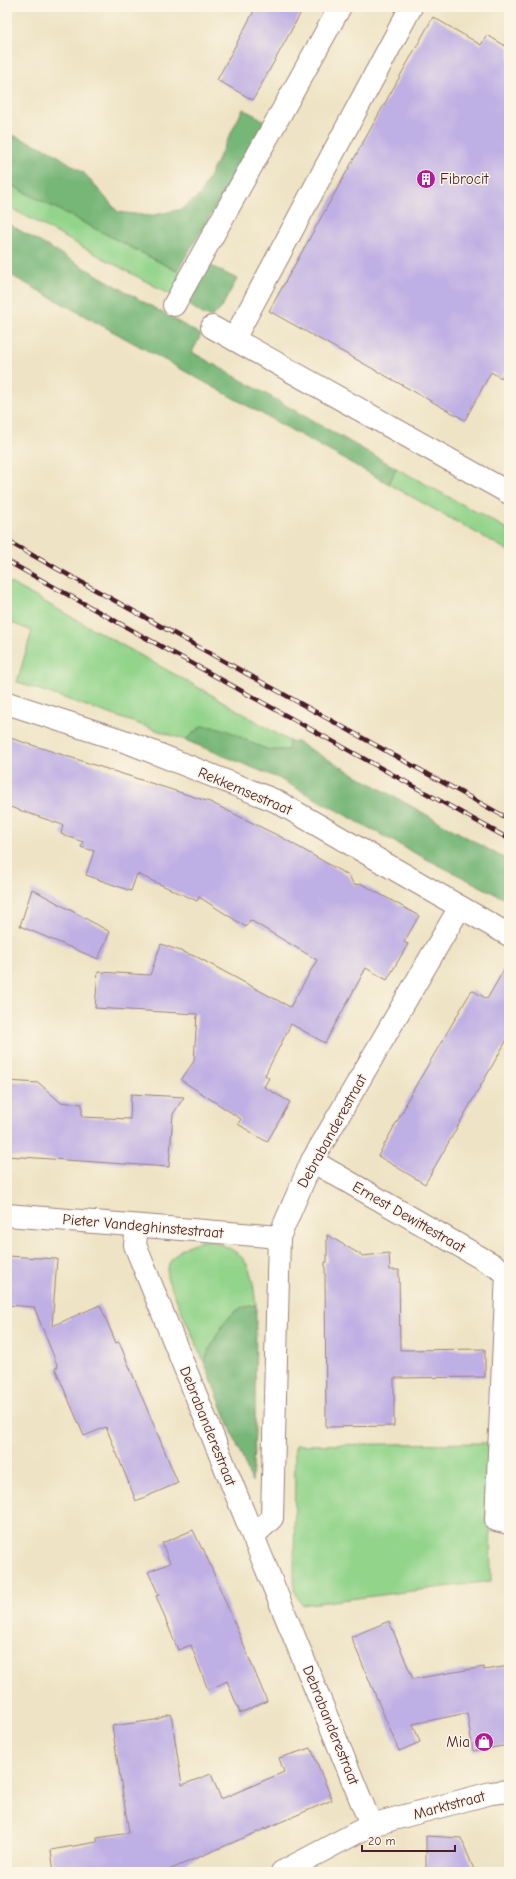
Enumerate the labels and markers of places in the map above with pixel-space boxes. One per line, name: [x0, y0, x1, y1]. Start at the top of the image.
building icon: Fibrocit: [415, 168, 437, 190]
place label: Fibrocit: [440, 170, 489, 188]
shop icon: Mia: [473, 1731, 495, 1753]
place label: Mia: [446, 1733, 470, 1751]

